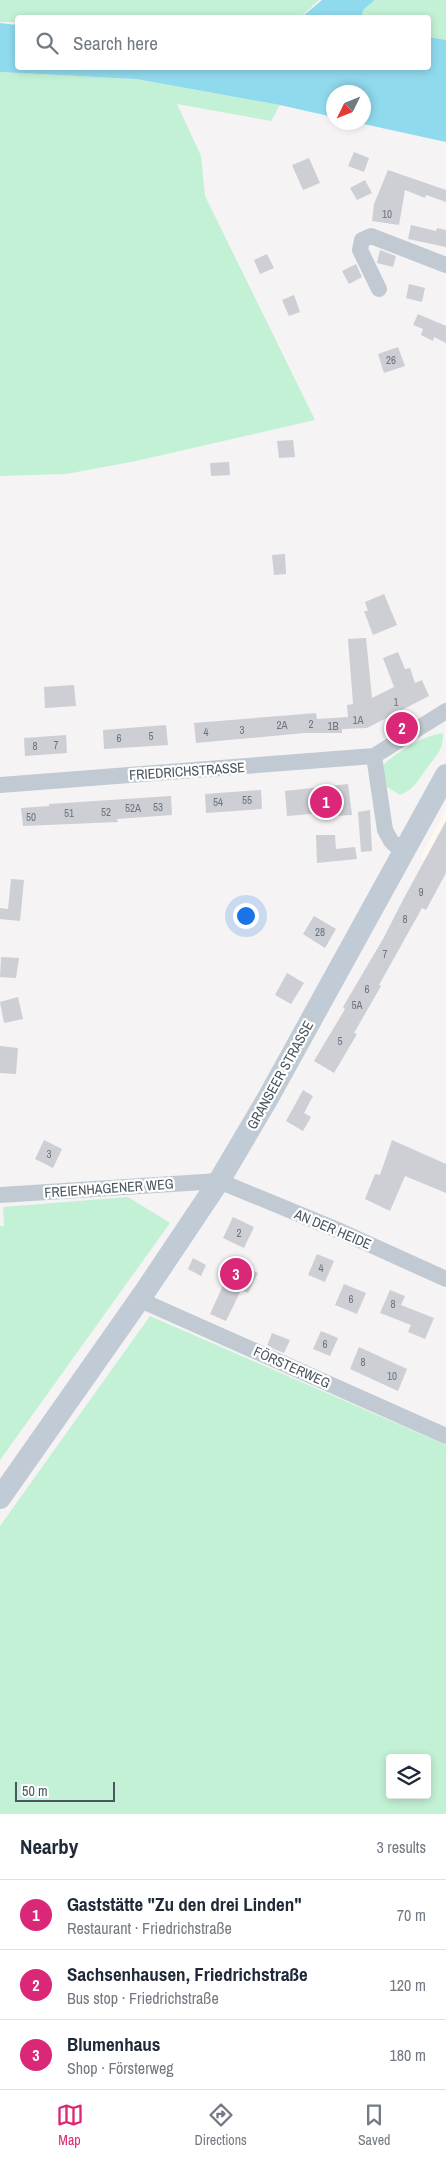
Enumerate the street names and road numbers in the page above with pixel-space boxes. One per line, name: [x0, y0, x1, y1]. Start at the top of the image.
street label: FRIEDRICHSTRASSE: [128, 758, 246, 784]
street label: GRANSEER STRASSE: [243, 1018, 317, 1132]
street label: FREIENHAGENER WEG: [44, 1175, 174, 1201]
street label: AN DER HEIDE: [291, 1204, 374, 1253]
street label: FÖRSTERWEG: [251, 1342, 333, 1392]

